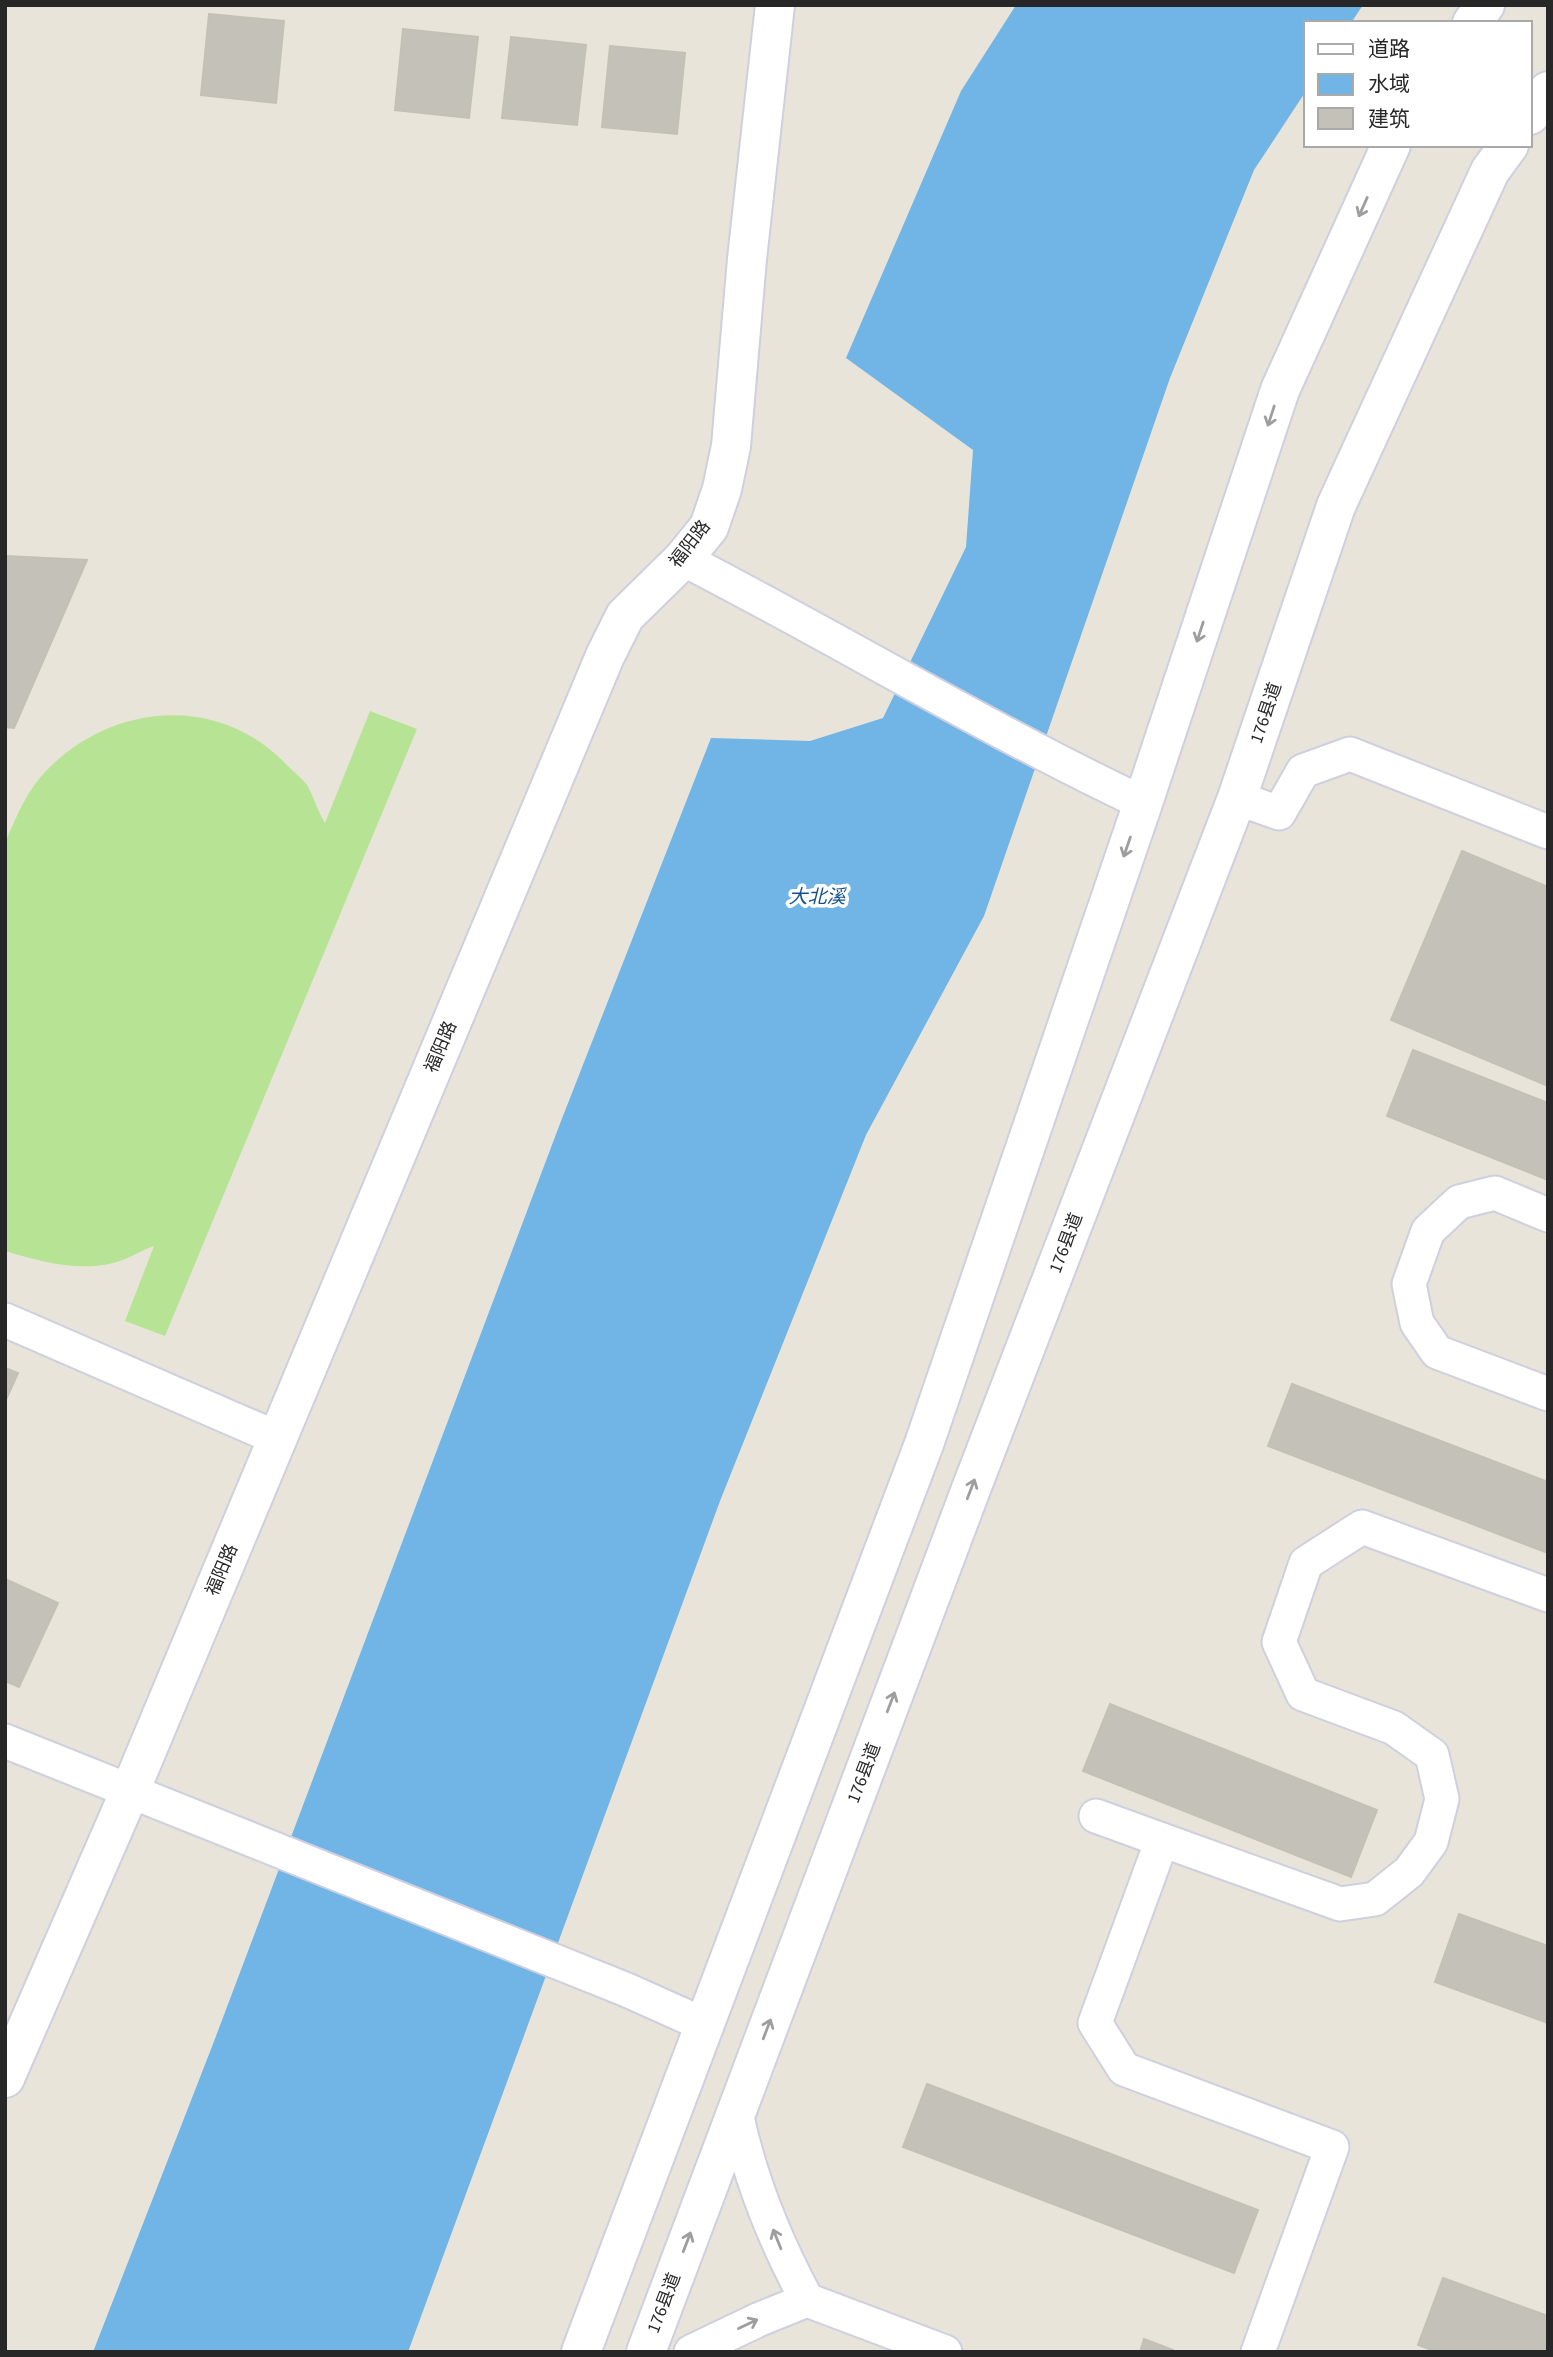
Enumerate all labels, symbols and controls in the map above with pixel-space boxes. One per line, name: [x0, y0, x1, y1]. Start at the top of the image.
legend: [1304, 21, 1532, 147]
text: 道路: [1368, 34, 1410, 64]
text: 水域: [1368, 69, 1410, 99]
text: 建筑: [1368, 104, 1410, 134]
one-way arrow: [1355, 197, 1368, 218]
one-way arrow: [1264, 404, 1276, 426]
street label: 福阳路: [664, 515, 716, 573]
one-way arrow: [1192, 620, 1205, 642]
street label: 176县道: [1244, 679, 1288, 747]
one-way arrow: [1120, 836, 1132, 858]
water label: 大北溪: [788, 884, 847, 911]
street label: 福阳路: [419, 1017, 463, 1077]
street label: 176县道: [1043, 1209, 1089, 1277]
one-way arrow: [966, 1478, 978, 1500]
street label: 福阳路: [200, 1540, 244, 1600]
one-way arrow: [885, 1691, 898, 1713]
street label: 176县道: [841, 1739, 887, 1807]
one-way arrow: [762, 2019, 775, 2041]
one-way arrow: [770, 2229, 783, 2251]
one-way arrow: [682, 2232, 694, 2254]
street label: 176县道: [641, 2269, 687, 2337]
one-way arrow: [737, 2317, 758, 2330]

